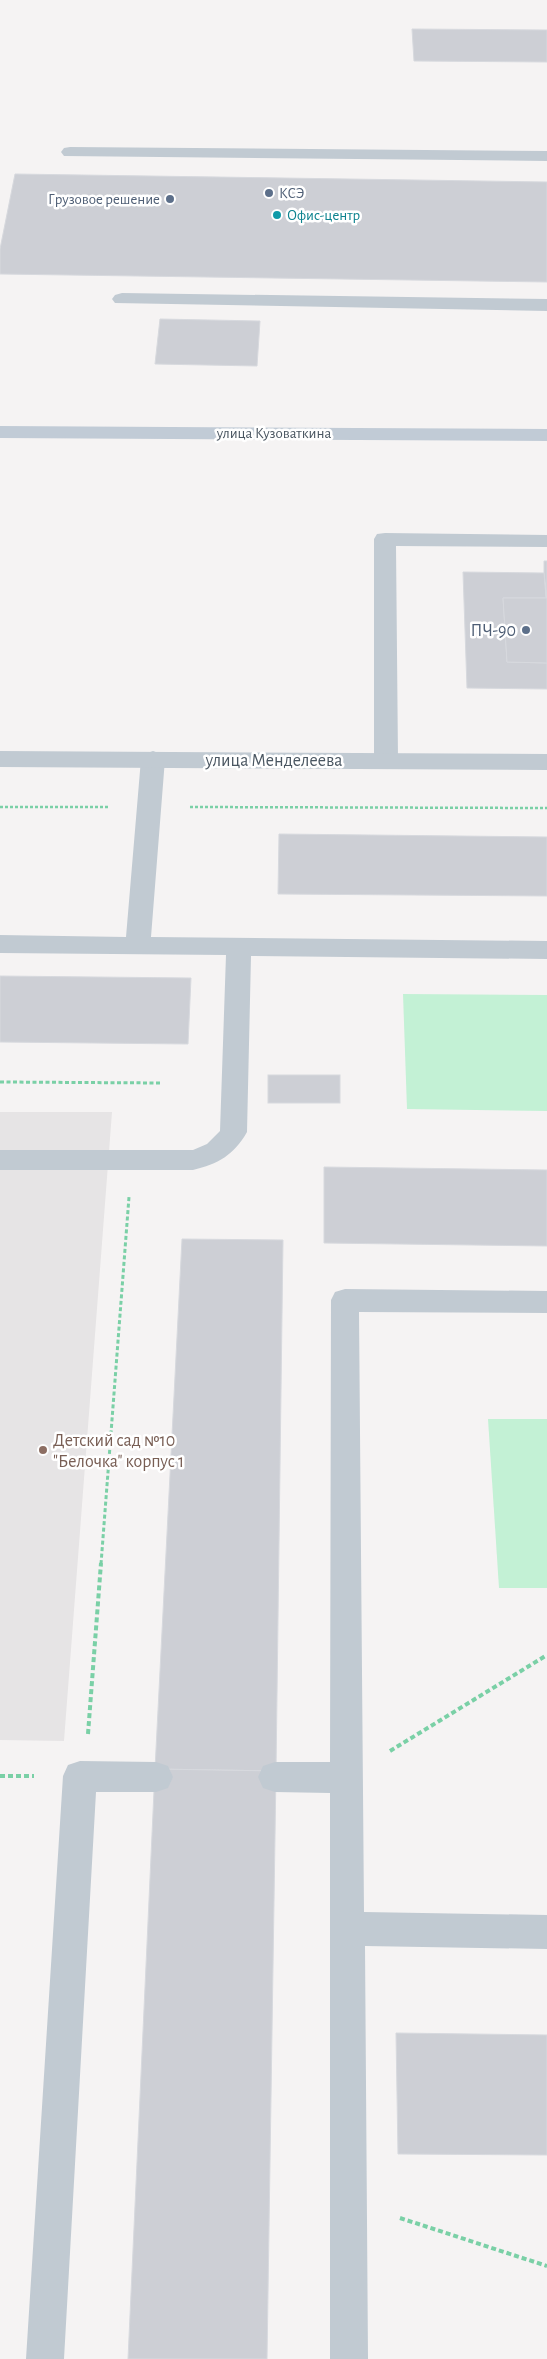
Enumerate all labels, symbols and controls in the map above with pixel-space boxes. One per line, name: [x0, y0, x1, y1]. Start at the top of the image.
place label: КСЭ: [279, 186, 305, 201]
marker: КСЭ: [263, 187, 275, 199]
place label: Грузовое решение: [48, 192, 160, 207]
marker: Грузовое решение: [164, 193, 176, 205]
place label: Офис-центр: [287, 208, 361, 223]
marker: Офис-центр: [271, 209, 283, 221]
street label: улица Кузоваткина: [216, 426, 331, 441]
place label: ПЧ-90: [471, 622, 516, 640]
marker: ПЧ-90: [520, 624, 532, 636]
street label: улица Менделеева: [205, 752, 342, 770]
place label: Детский сад №10 "Белочка" корпус 1: [53, 1432, 184, 1471]
marker: Детский сад №10 "Белочка" корпус 1: [37, 1444, 49, 1456]

